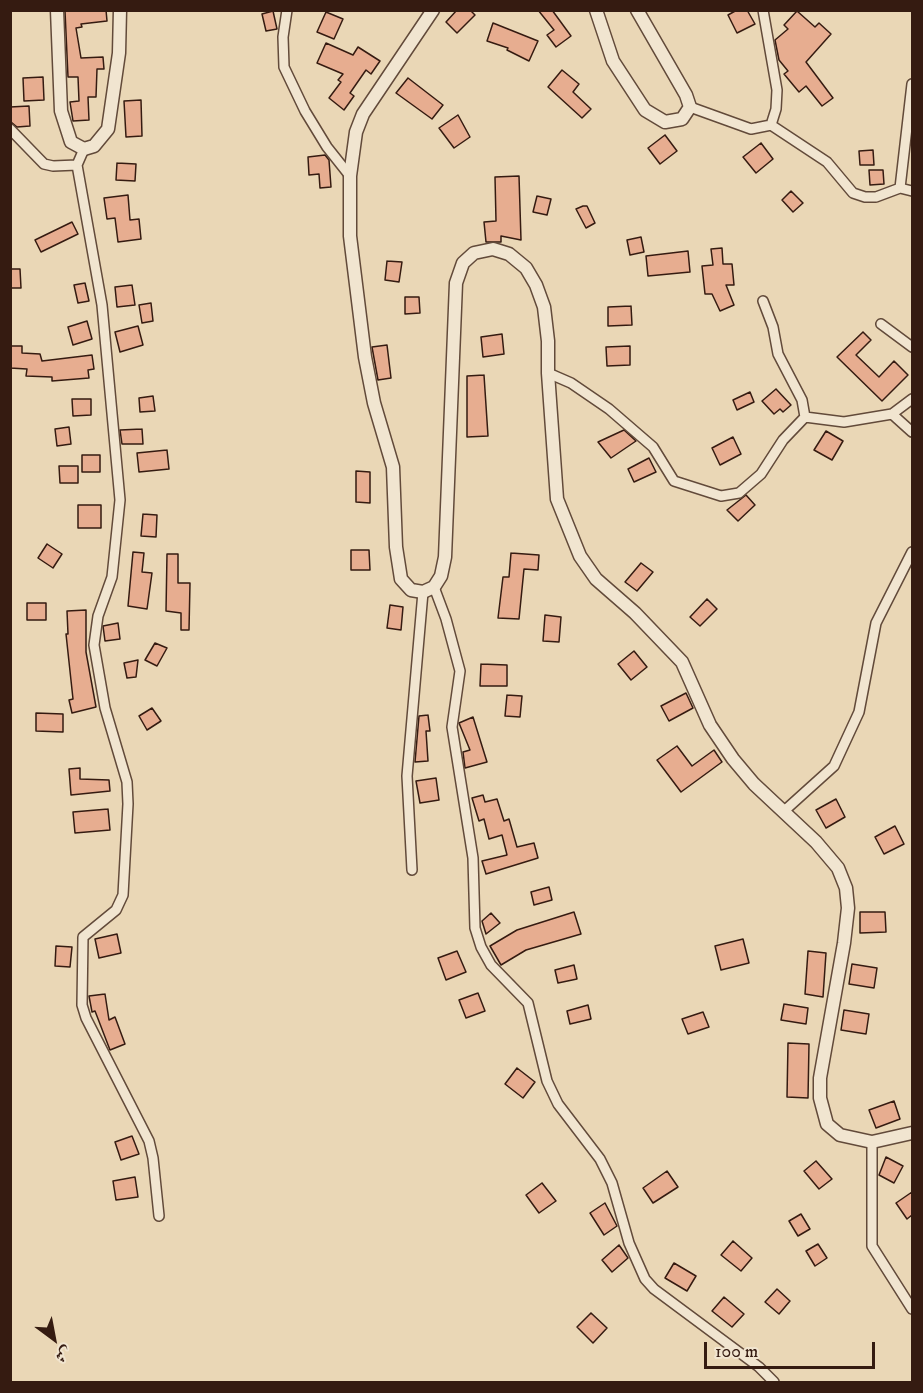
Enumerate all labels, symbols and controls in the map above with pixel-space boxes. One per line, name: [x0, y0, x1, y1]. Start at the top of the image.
north arrow: [24, 1309, 84, 1369]
scale bar: [707, 1330, 878, 1368]
text: 100 m: [715, 1341, 758, 1363]
text: ش: [52, 1342, 76, 1367]

